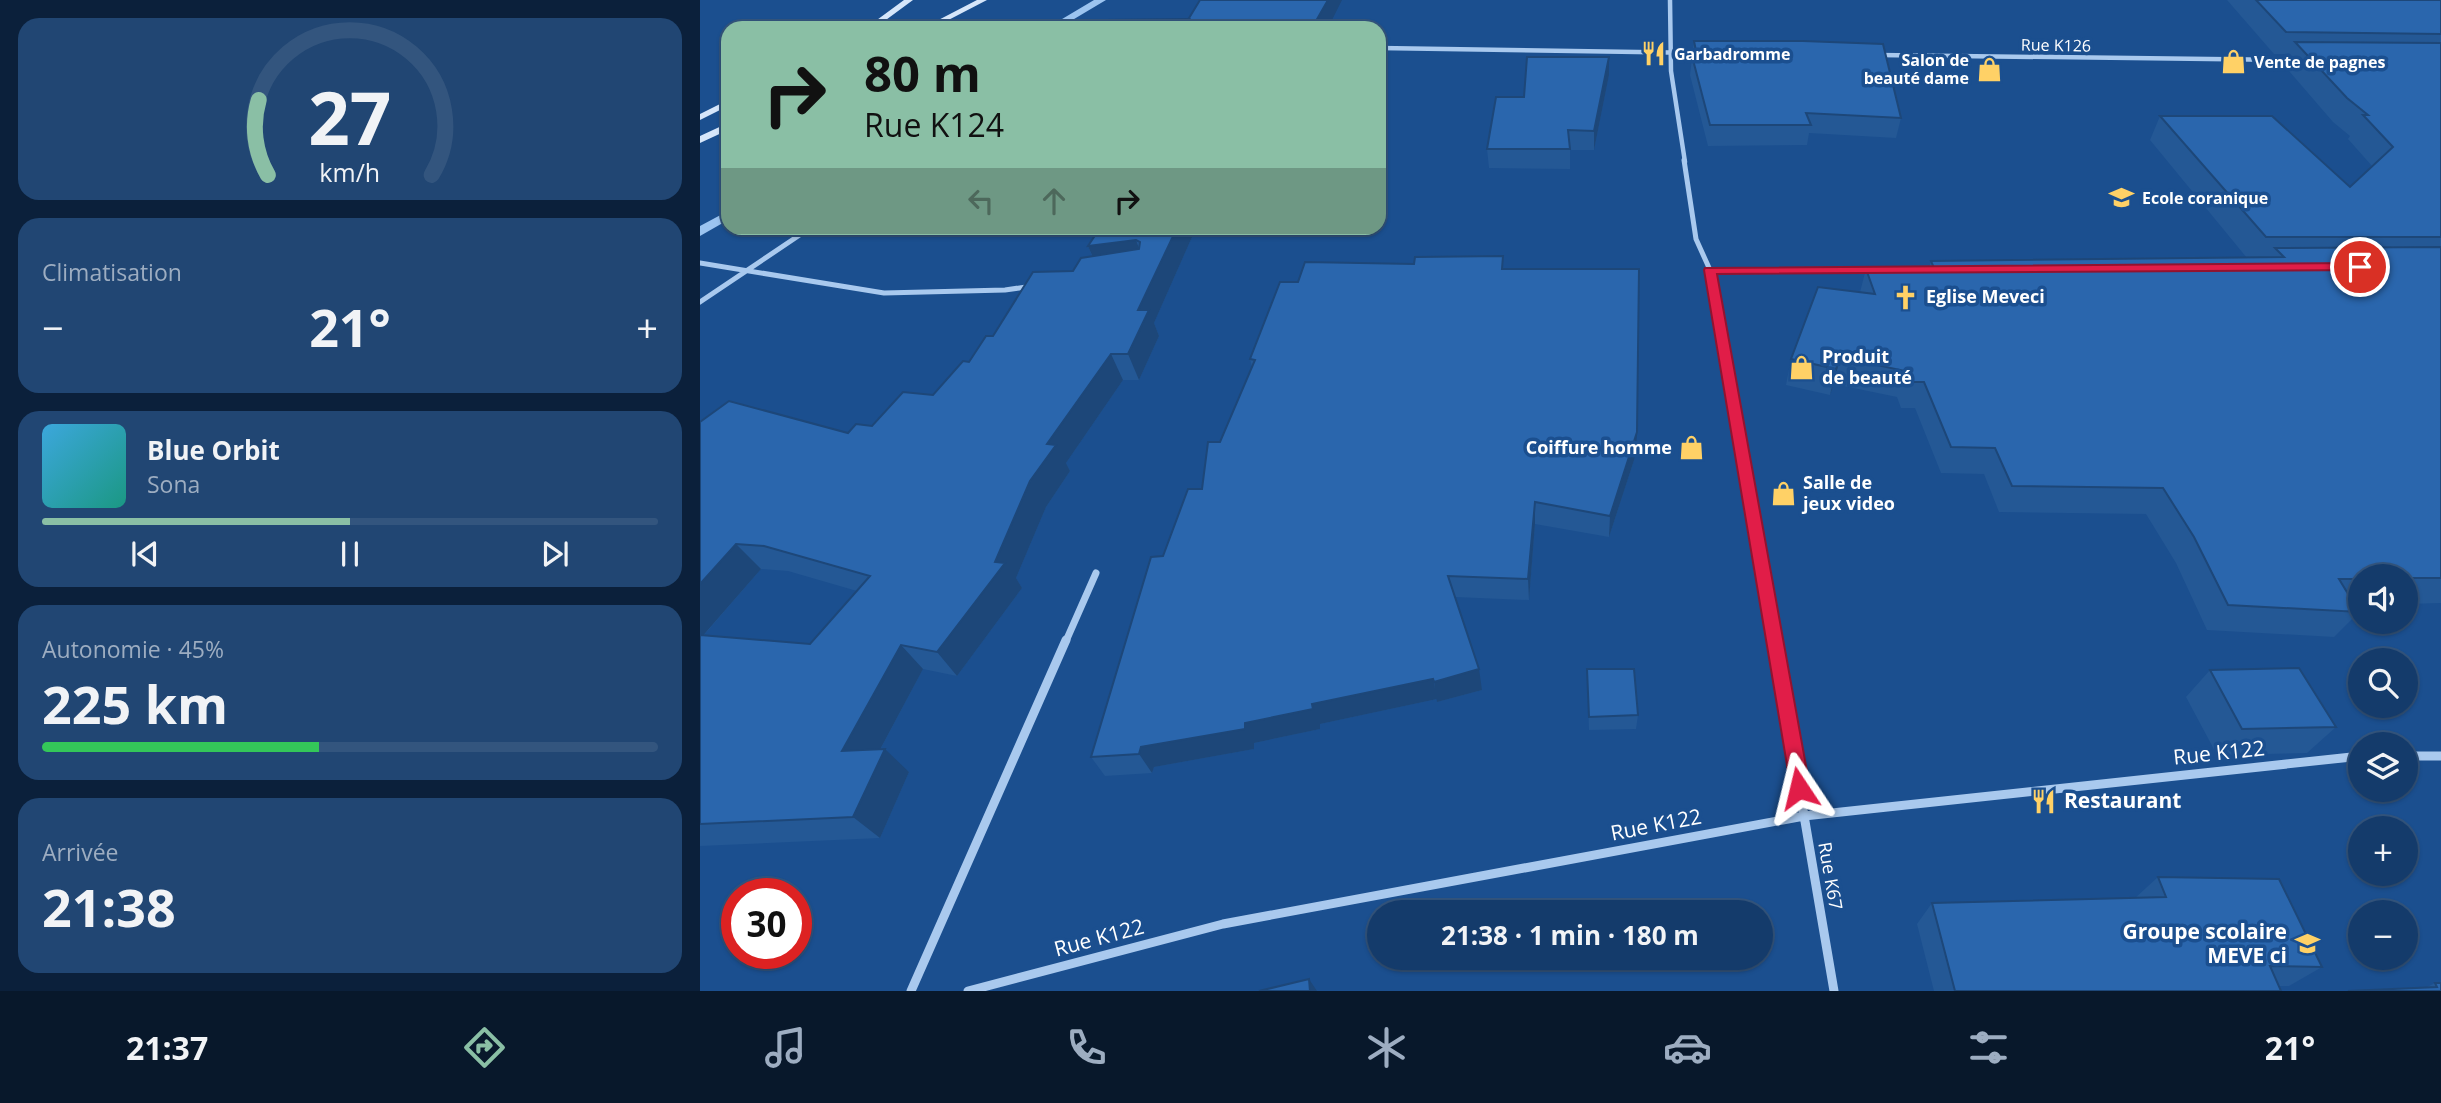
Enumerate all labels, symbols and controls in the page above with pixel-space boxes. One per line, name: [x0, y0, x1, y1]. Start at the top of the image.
street label: Rue K126: [2021, 33, 2091, 57]
text: 80 m: [864, 40, 981, 106]
restaurant icon: Garbadromme: [1640, 40, 1668, 68]
place label: Garbadromme: [1674, 43, 1790, 65]
shop icon: Vente de pagnes: [2220, 48, 2248, 76]
icon: right: [749, 49, 840, 140]
place label: Salon de beauté dame: [1864, 49, 1969, 89]
place label: Vente de pagnes: [2254, 51, 2385, 73]
shop icon: Salon de beauté dame: [1975, 55, 2003, 83]
text: 27: [308, 67, 392, 166]
text: Rue K124: [864, 103, 1004, 146]
text: km/h: [320, 155, 380, 189]
icon: left: [962, 182, 1000, 220]
icon: ahead: [1035, 182, 1073, 220]
icon: right: [1108, 182, 1146, 220]
school or university icon: Ecole coranique: [2108, 184, 2136, 212]
place label: Ecole coranique: [2142, 187, 2268, 209]
pin: [2330, 237, 2390, 297]
icon: arrive: [2341, 248, 2379, 286]
text: Climatisation: [42, 256, 182, 288]
church icon: Eglise Meveci: [1892, 283, 1920, 311]
place label: Eglise Meveci: [1926, 284, 2045, 308]
text: 21°: [309, 291, 391, 362]
text: −: [42, 301, 64, 353]
text: +: [636, 301, 658, 353]
place label: Produit de beauté: [1822, 344, 1912, 389]
shop icon: Produit de beauté: [1788, 353, 1816, 381]
text: Blue Orbit: [147, 432, 280, 468]
shop icon: Coiffure homme: [1678, 434, 1706, 462]
place label: Coiffure homme: [1526, 435, 1672, 459]
text: Sona: [147, 468, 200, 500]
place label: Salle de jeux video: [1801, 470, 1895, 515]
shop icon: Salle de jeux video: [1769, 479, 1797, 507]
icon: previous: [126, 535, 164, 573]
icon: pause: [331, 535, 369, 573]
icon: next: [536, 535, 574, 573]
map controls: [2348, 564, 2418, 970]
button: sound: [2348, 564, 2418, 634]
text: Autonomie · 45%: [42, 633, 224, 665]
button: search: [2348, 648, 2418, 718]
text: 225 km: [42, 668, 228, 739]
button: layers: [2348, 732, 2418, 802]
street label: Rue K122: [2172, 733, 2266, 771]
position arrow: [1762, 751, 1836, 825]
place label: Restaurant: [2064, 786, 2181, 814]
restaurant icon: Restaurant: [2030, 787, 2058, 815]
street label: Rue K122: [1608, 802, 1704, 847]
button: +: [2348, 816, 2418, 886]
text: Arrivée: [42, 836, 118, 868]
street label: Rue K67: [1813, 840, 1849, 912]
text: 21:38: [42, 871, 176, 942]
speed limit sign: 30: [721, 878, 812, 969]
button: −: [2348, 900, 2418, 970]
street label: Rue K122: [1051, 912, 1147, 962]
text: 21:38 · 1 min · 180 m: [1441, 917, 1699, 953]
place label: Groupe scolaire MEVE ci: [2123, 917, 2287, 969]
school or university icon: Groupe scolaire MEVE ci: [2293, 930, 2321, 958]
icon: directions: [460, 1023, 509, 1072]
icon: music: [761, 1023, 810, 1072]
icon: phone: [1062, 1023, 1111, 1072]
icon: climate: [1362, 1023, 1411, 1072]
icon: car: [1663, 1023, 1712, 1072]
icon: filters: [1964, 1023, 2013, 1072]
text: 21:37: [126, 1026, 208, 1069]
text: 21°: [2265, 1026, 2315, 1069]

